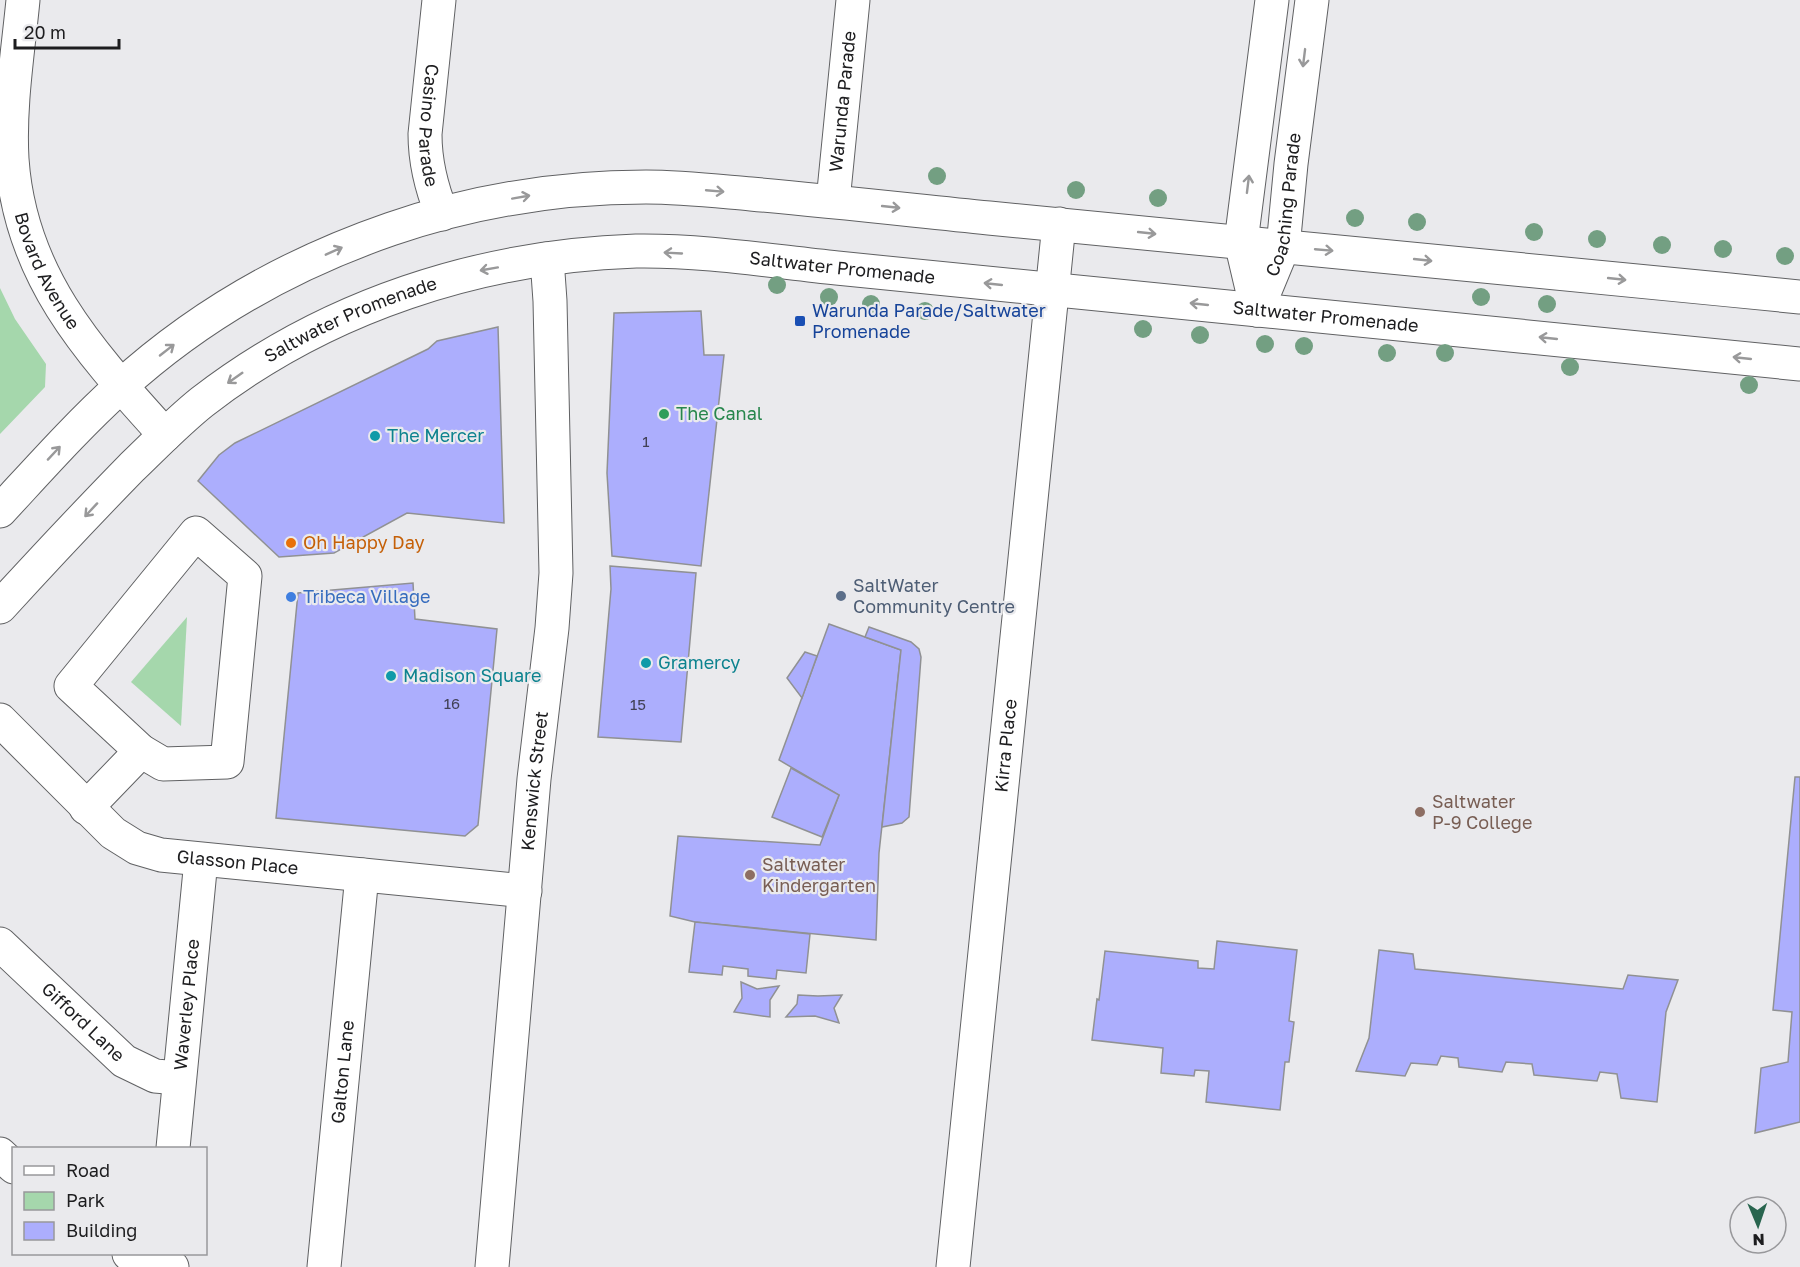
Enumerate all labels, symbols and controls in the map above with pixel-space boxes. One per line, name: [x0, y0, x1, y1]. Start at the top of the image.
scale bar: [15, 12, 118, 50]
text: 20 m: [24, 21, 66, 43]
street label: Warunda Parade: [824, 30, 860, 173]
one-way arrow: [1299, 48, 1310, 67]
street label: Casino Parade: [415, 63, 444, 189]
street label: Coaching Parade: [1260, 131, 1305, 280]
one-way arrow: [1243, 174, 1254, 194]
one-way arrow: [705, 186, 725, 197]
one-way arrow: [510, 191, 530, 202]
one-way arrow: [881, 202, 901, 213]
street label: Bovard Avenue: [11, 209, 85, 333]
one-way arrow: [1136, 228, 1156, 239]
one-way arrow: [324, 245, 342, 256]
one-way arrow: [1313, 245, 1333, 256]
street label: Saltwater Promenade: [748, 246, 936, 288]
one-way arrow: [664, 247, 684, 258]
one-way arrow: [1413, 255, 1433, 266]
one-way arrow: [480, 264, 500, 275]
street label: Saltwater Promenade: [260, 272, 439, 367]
one-way arrow: [1607, 274, 1627, 285]
one-way arrow: [983, 278, 1003, 289]
street label: Saltwater Promenade: [1232, 296, 1420, 336]
one-way arrow: [1189, 298, 1209, 309]
place label: Warunda Parade/Saltwater Promenade: [812, 299, 1046, 342]
marker: Warunda Parade/Saltwater Promenade: [793, 314, 807, 328]
one-way arrow: [1538, 332, 1558, 343]
one-way arrow: [158, 343, 174, 356]
one-way arrow: [1732, 352, 1752, 363]
one-way arrow: [227, 372, 243, 384]
place label: The Canal: [676, 402, 763, 424]
marker: The Canal: [657, 407, 671, 421]
place label: The Mercer: [387, 424, 484, 446]
marker: The Mercer: [368, 429, 382, 443]
house number: 1: [642, 432, 650, 450]
one-way arrow: [47, 445, 61, 460]
one-way arrow: [84, 502, 98, 517]
place label: Oh Happy Day: [303, 531, 425, 553]
marker: Oh Happy Day: [284, 536, 298, 550]
place label: SaltWater Community Centre: [853, 574, 1015, 617]
place label: Tribeca Village: [303, 585, 430, 607]
marker: SaltWater Community Centre: [834, 589, 848, 603]
marker: Tribeca Village: [284, 590, 298, 604]
place label: Gramercy: [658, 651, 740, 673]
marker: Gramercy: [639, 656, 653, 670]
place label: Madison Square: [403, 664, 541, 686]
marker: Madison Square: [384, 669, 398, 683]
house number: 16: [444, 694, 460, 712]
house number: 15: [630, 695, 646, 713]
street label: Kirra Place: [989, 698, 1021, 793]
street label: Kenswick Street: [516, 710, 552, 852]
place label: Saltwater P-9 College: [1432, 790, 1532, 833]
marker: Saltwater P-9 College: [1413, 805, 1427, 819]
street label: Glasson Place: [176, 845, 299, 879]
place label: Saltwater Kindergarten: [762, 853, 876, 896]
marker: Saltwater Kindergarten: [743, 868, 757, 882]
street label: Waverley Place: [169, 938, 203, 1071]
street label: Gifford Lane: [37, 977, 130, 1066]
street label: Galton Lane: [326, 1019, 358, 1125]
legend: [12, 1147, 207, 1255]
text: Road: [66, 1159, 110, 1181]
text: Park: [66, 1189, 105, 1211]
north arrow: [1728, 1195, 1788, 1255]
text: Building: [66, 1219, 137, 1241]
text: N: [1752, 1230, 1765, 1250]

